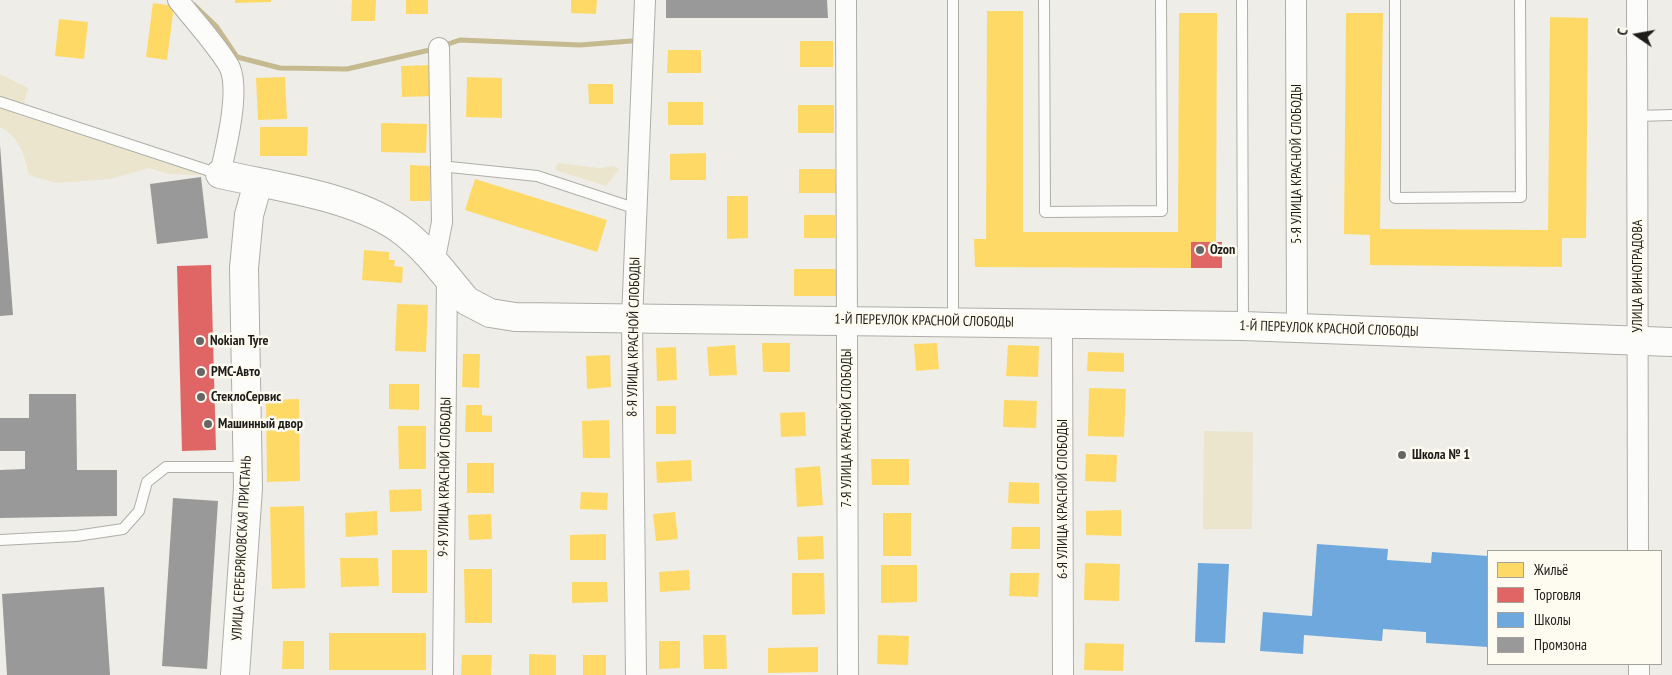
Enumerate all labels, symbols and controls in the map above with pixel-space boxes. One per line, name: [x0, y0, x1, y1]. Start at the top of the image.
north arrow: [1612, 10, 1662, 60]
text: С: [1613, 27, 1632, 37]
street label: 5-Я УЛИЦА КРАСНОЙ СЛОБОДЫ: [1289, 84, 1305, 244]
street label: УЛИЦА ВИНОГРАДОВА: [1630, 220, 1646, 332]
place label: Ozon: [1210, 242, 1235, 258]
marker: Ozon: [1194, 244, 1206, 256]
street label: 8-Я УЛИЦА КРАСНОЙ СЛОБОДЫ: [624, 257, 644, 417]
street label: 1-Й ПЕРЕУЛОК КРАСНОЙ СЛОБОДЫ: [834, 311, 1014, 331]
street label: 1-Й ПЕРЕУЛОК КРАСНОЙ СЛОБОДЫ: [1239, 317, 1419, 341]
place label: Nokian Tyre: [210, 333, 269, 349]
marker: Nokian Tyre: [194, 335, 206, 347]
street label: 7-Я УЛИЦА КРАСНОЙ СЛОБОДЫ: [839, 348, 855, 508]
place label: РМС-Авто: [211, 364, 260, 380]
marker: РМС-Авто: [195, 366, 207, 378]
place label: СтеклоСервис: [211, 389, 281, 405]
marker: СтеклоСервис: [195, 391, 207, 403]
street label: 9-Я УЛИЦА КРАСНОЙ СЛОБОДЫ: [435, 397, 455, 557]
place label: Машинный двор: [218, 416, 303, 432]
marker: Машинный двор: [202, 418, 214, 430]
street label: 6-Я УЛИЦА КРАСНОЙ СЛОБОДЫ: [1055, 419, 1071, 579]
place label: Школа № 1: [1412, 447, 1470, 463]
marker: Школа № 1: [1396, 449, 1408, 461]
street label: УЛИЦА СЕРЕБРЯКОВСКАЯ ПРИСТАНЬ: [229, 455, 255, 641]
legend: [1487, 550, 1662, 665]
text: Жильё: [1534, 560, 1568, 579]
text: Торговля: [1534, 585, 1581, 604]
text: Школы: [1534, 610, 1571, 629]
text: Промзона: [1534, 635, 1587, 654]

